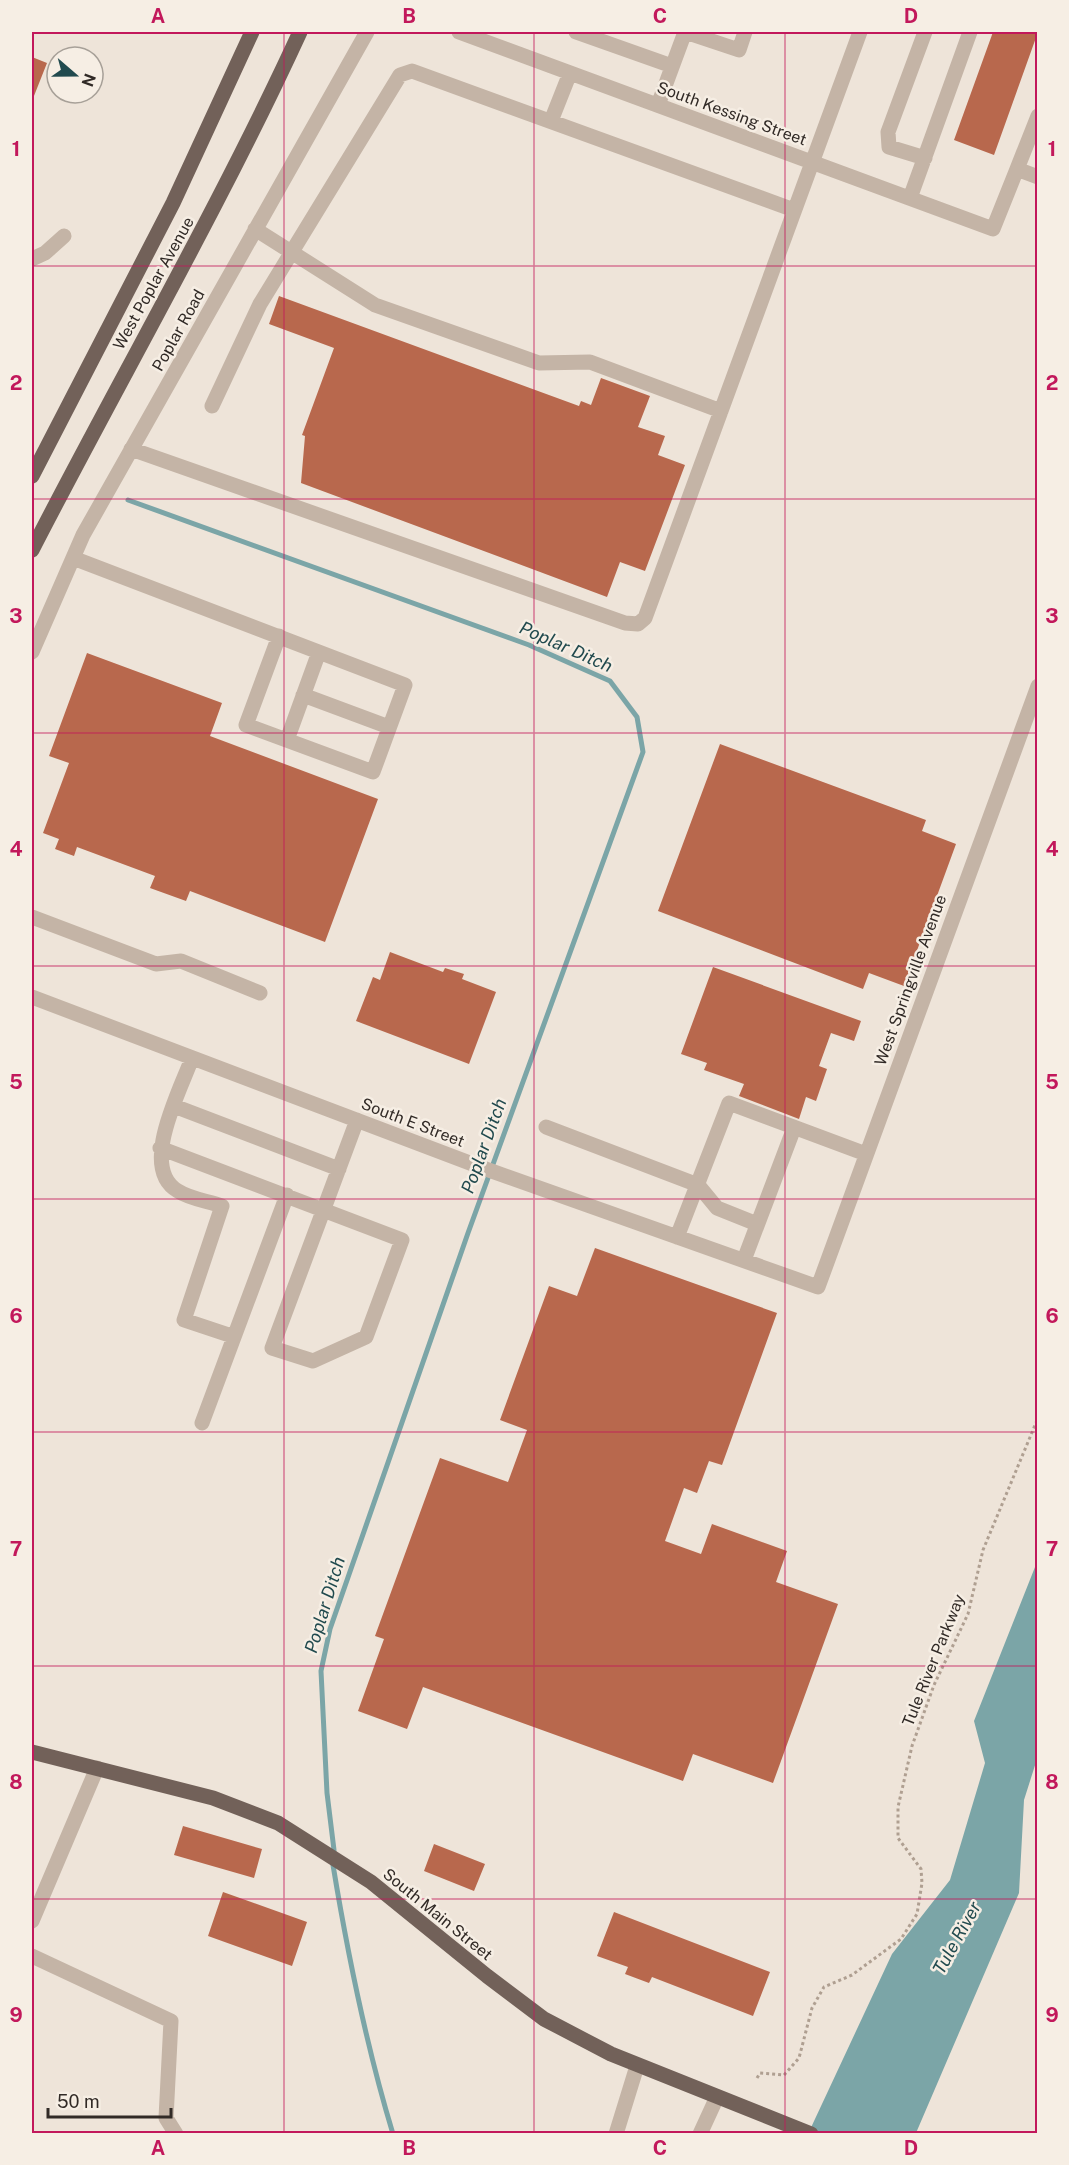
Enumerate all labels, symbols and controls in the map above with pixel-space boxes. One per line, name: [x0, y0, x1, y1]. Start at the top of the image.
text: A: [151, 4, 165, 28]
text: B: [402, 4, 416, 28]
text: C: [653, 4, 667, 28]
text: D: [904, 4, 918, 28]
north arrow: [45, 45, 105, 105]
text: N: [78, 71, 100, 89]
street label: South Kessing Street: [654, 78, 809, 149]
text: 1: [12, 137, 20, 161]
text: 1: [1048, 137, 1056, 161]
street label: West Poplar Avenue: [109, 214, 198, 353]
street label: Poplar Road: [148, 286, 209, 374]
text: 2: [10, 371, 22, 395]
text: 2: [1046, 371, 1058, 395]
text: 3: [9, 604, 23, 628]
text: 3: [1045, 604, 1059, 628]
water label: Poplar Ditch: [516, 617, 616, 676]
text: 4: [9, 837, 23, 861]
text: 4: [1045, 837, 1059, 861]
street label: West Springville Avenue: [871, 892, 950, 1068]
text: 5: [9, 1070, 23, 1094]
text: 5: [1045, 1070, 1059, 1094]
street label: South E Street: [359, 1094, 467, 1151]
water label: Poplar Ditch: [457, 1095, 510, 1196]
text: 6: [9, 1304, 23, 1328]
text: 6: [1045, 1304, 1059, 1328]
text: 7: [10, 1537, 22, 1561]
text: 7: [1046, 1537, 1058, 1561]
water label: Poplar Ditch: [300, 1554, 349, 1656]
street label: Tule River Parkway: [898, 1591, 969, 1729]
text: 8: [9, 1770, 23, 1794]
text: 8: [1045, 1770, 1059, 1794]
street label: South Main Street: [379, 1864, 496, 1964]
water label: Tule River: [928, 1898, 985, 1978]
text: 9: [9, 2003, 23, 2027]
text: 9: [1045, 2003, 1059, 2027]
scale bar: [48, 2081, 171, 2119]
text: 50 m: [57, 2091, 100, 2112]
text: A: [151, 2136, 165, 2160]
text: B: [402, 2136, 416, 2160]
text: C: [653, 2136, 667, 2160]
text: D: [904, 2136, 918, 2160]

